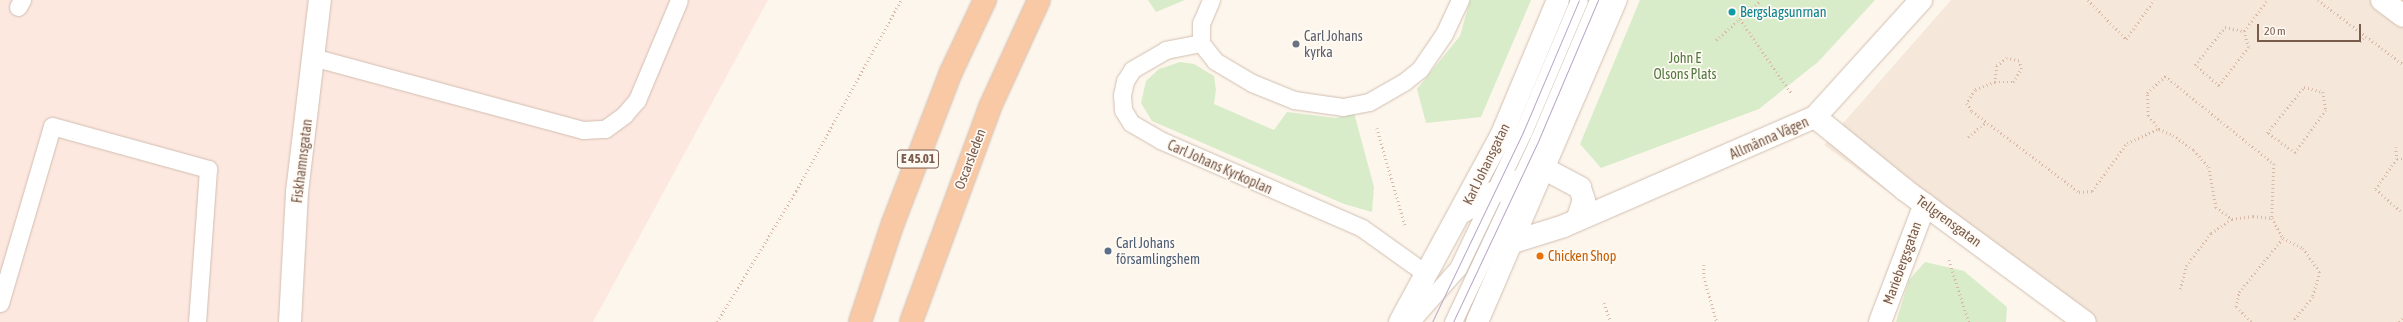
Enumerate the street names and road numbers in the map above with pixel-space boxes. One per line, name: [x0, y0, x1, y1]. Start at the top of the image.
street label: Allmänna Vägen: [1727, 113, 1811, 163]
street label: Fiskhamnsgatan: [289, 118, 315, 204]
street label: Karl Johansgatan: [1459, 121, 1513, 207]
street label: Oscarsleden: [951, 126, 989, 192]
street label: Carl Johans Kyrkoplan: [1165, 136, 1275, 198]
road number: E 45.01: [896, 148, 940, 170]
street label: Tellgrensgatan: [1913, 192, 1985, 250]
street label: Mariebergsgatan: [1879, 219, 1925, 307]

